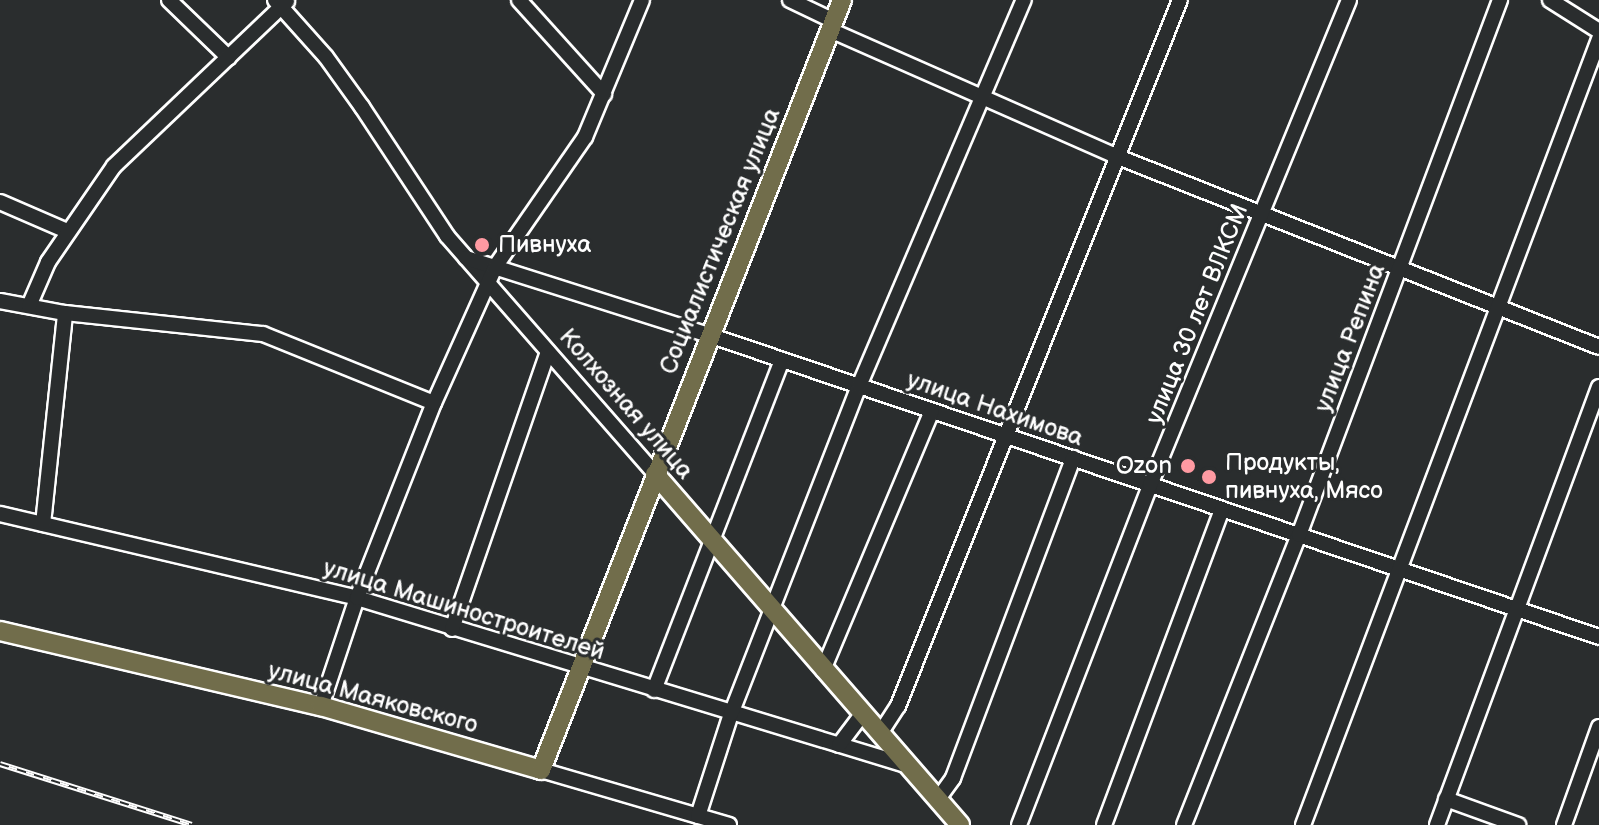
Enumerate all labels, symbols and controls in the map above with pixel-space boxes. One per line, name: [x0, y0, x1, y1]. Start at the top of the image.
street label: Социалистическая улица: [653, 104, 787, 378]
street label: улица 30 лет ВЛКСМ: [1140, 200, 1254, 428]
place label: Пивнуха: [498, 231, 591, 259]
marker: Пивнуха: [473, 236, 491, 254]
street label: улица Репина: [1309, 260, 1391, 416]
street label: Колхозная улица: [553, 323, 699, 485]
street label: улица Нахимова: [903, 365, 1087, 453]
place label: Продукты, пивнуха, Мясо: [1225, 449, 1383, 505]
place label: Ozon: [1116, 452, 1172, 480]
marker: Ozon: [1179, 457, 1197, 475]
marker: Продукты, пивнуха, Мясо: [1200, 468, 1218, 486]
street label: улица Машиностроителей: [320, 553, 608, 667]
street label: улица Маяковского: [265, 656, 481, 740]

